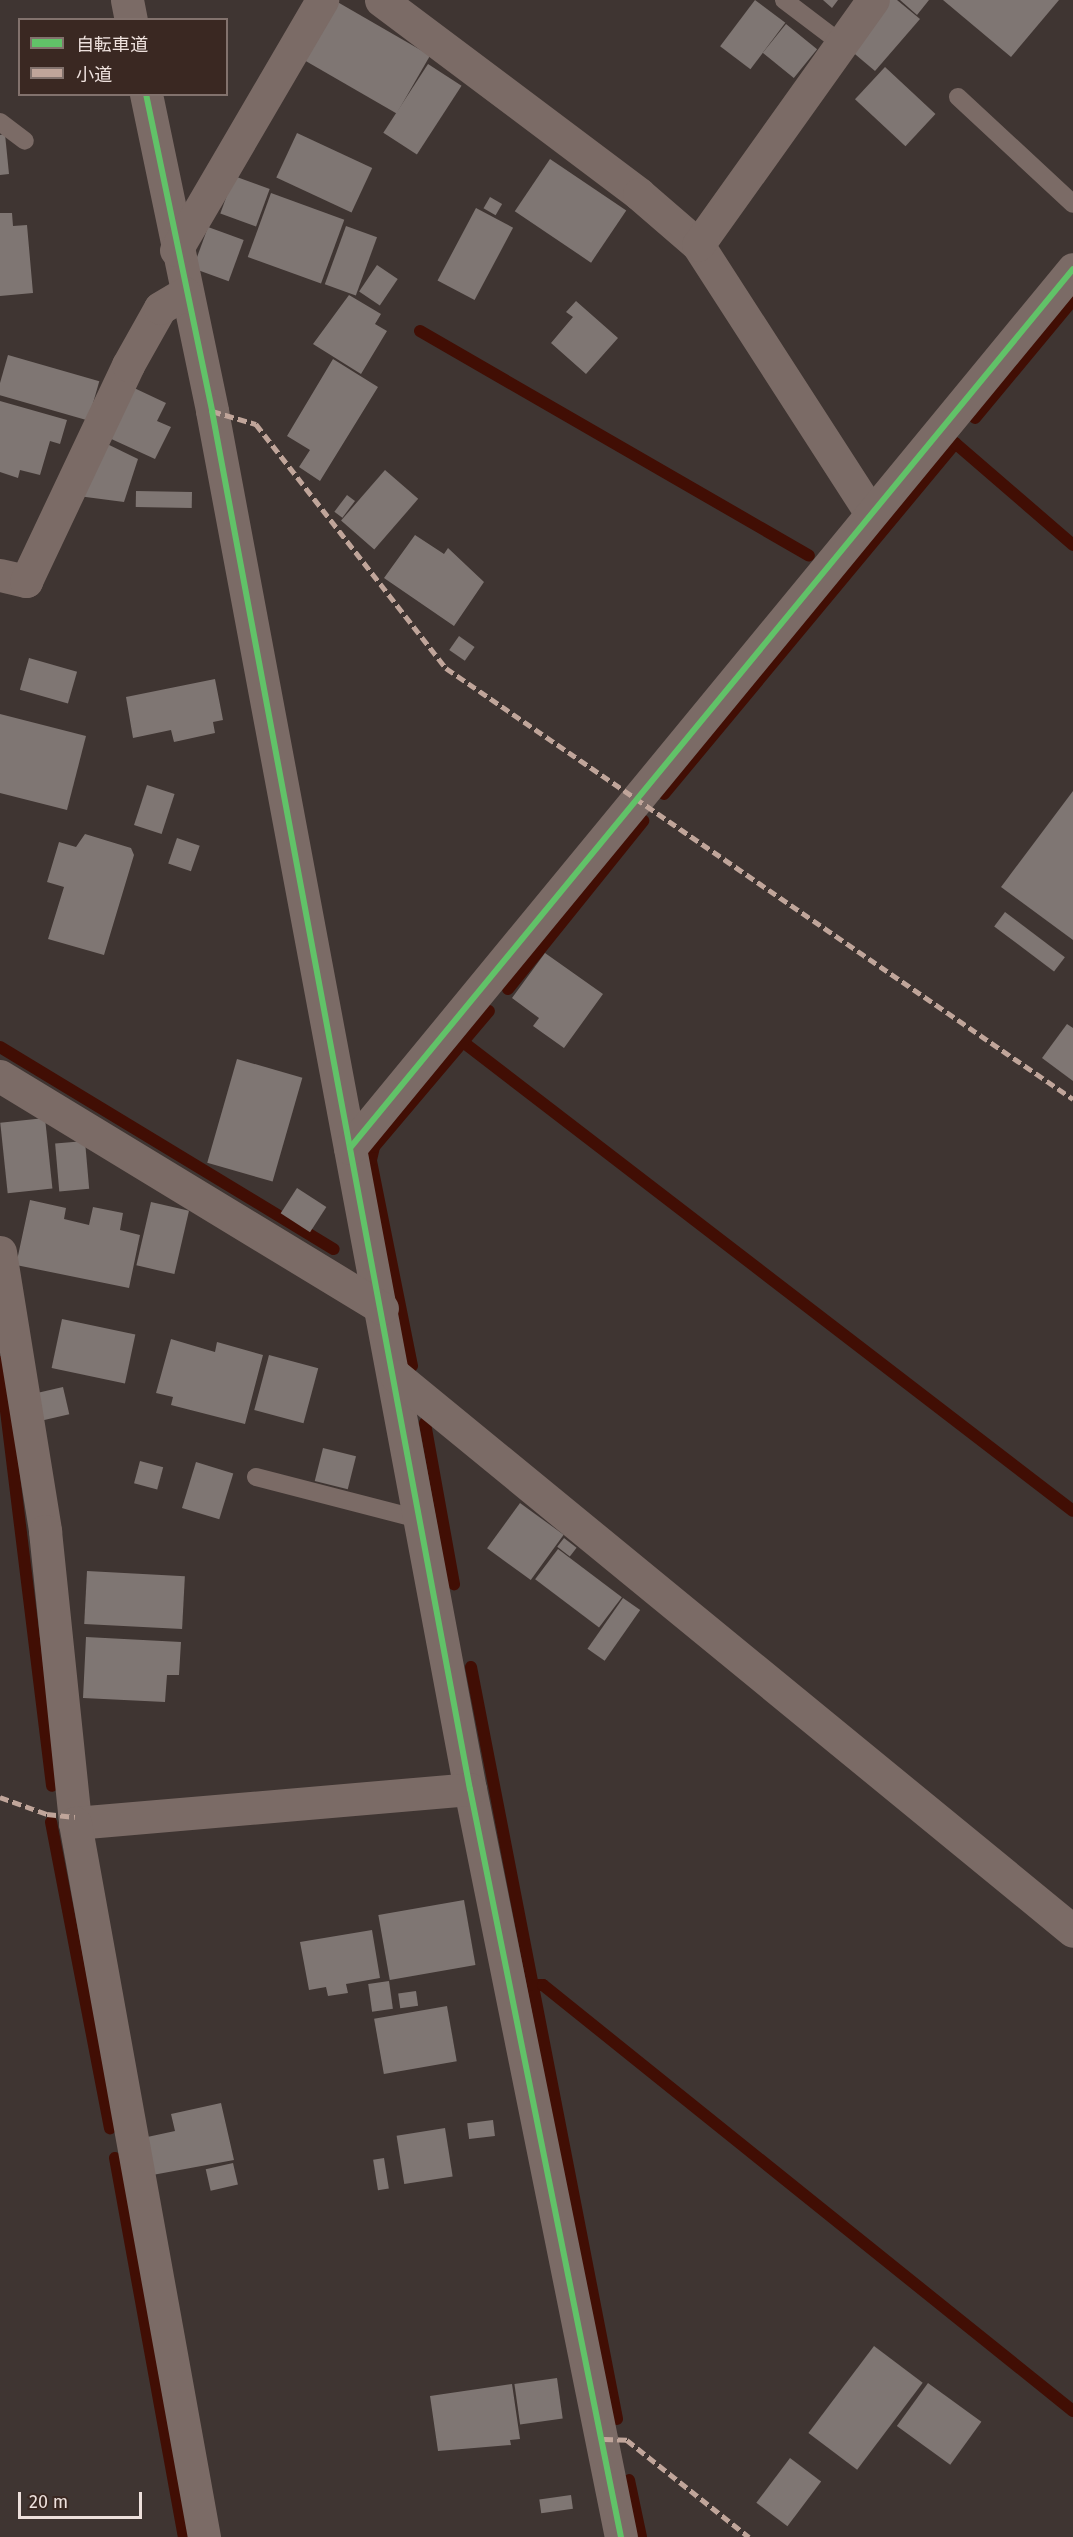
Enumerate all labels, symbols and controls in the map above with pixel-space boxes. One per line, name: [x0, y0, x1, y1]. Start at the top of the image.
legend: [18, 18, 228, 96]
text: 自転車道: [76, 34, 148, 56]
text: 小道: [76, 64, 112, 86]
scale bar: [21, 2480, 146, 2518]
text: 20 m: [29, 2491, 68, 2513]

